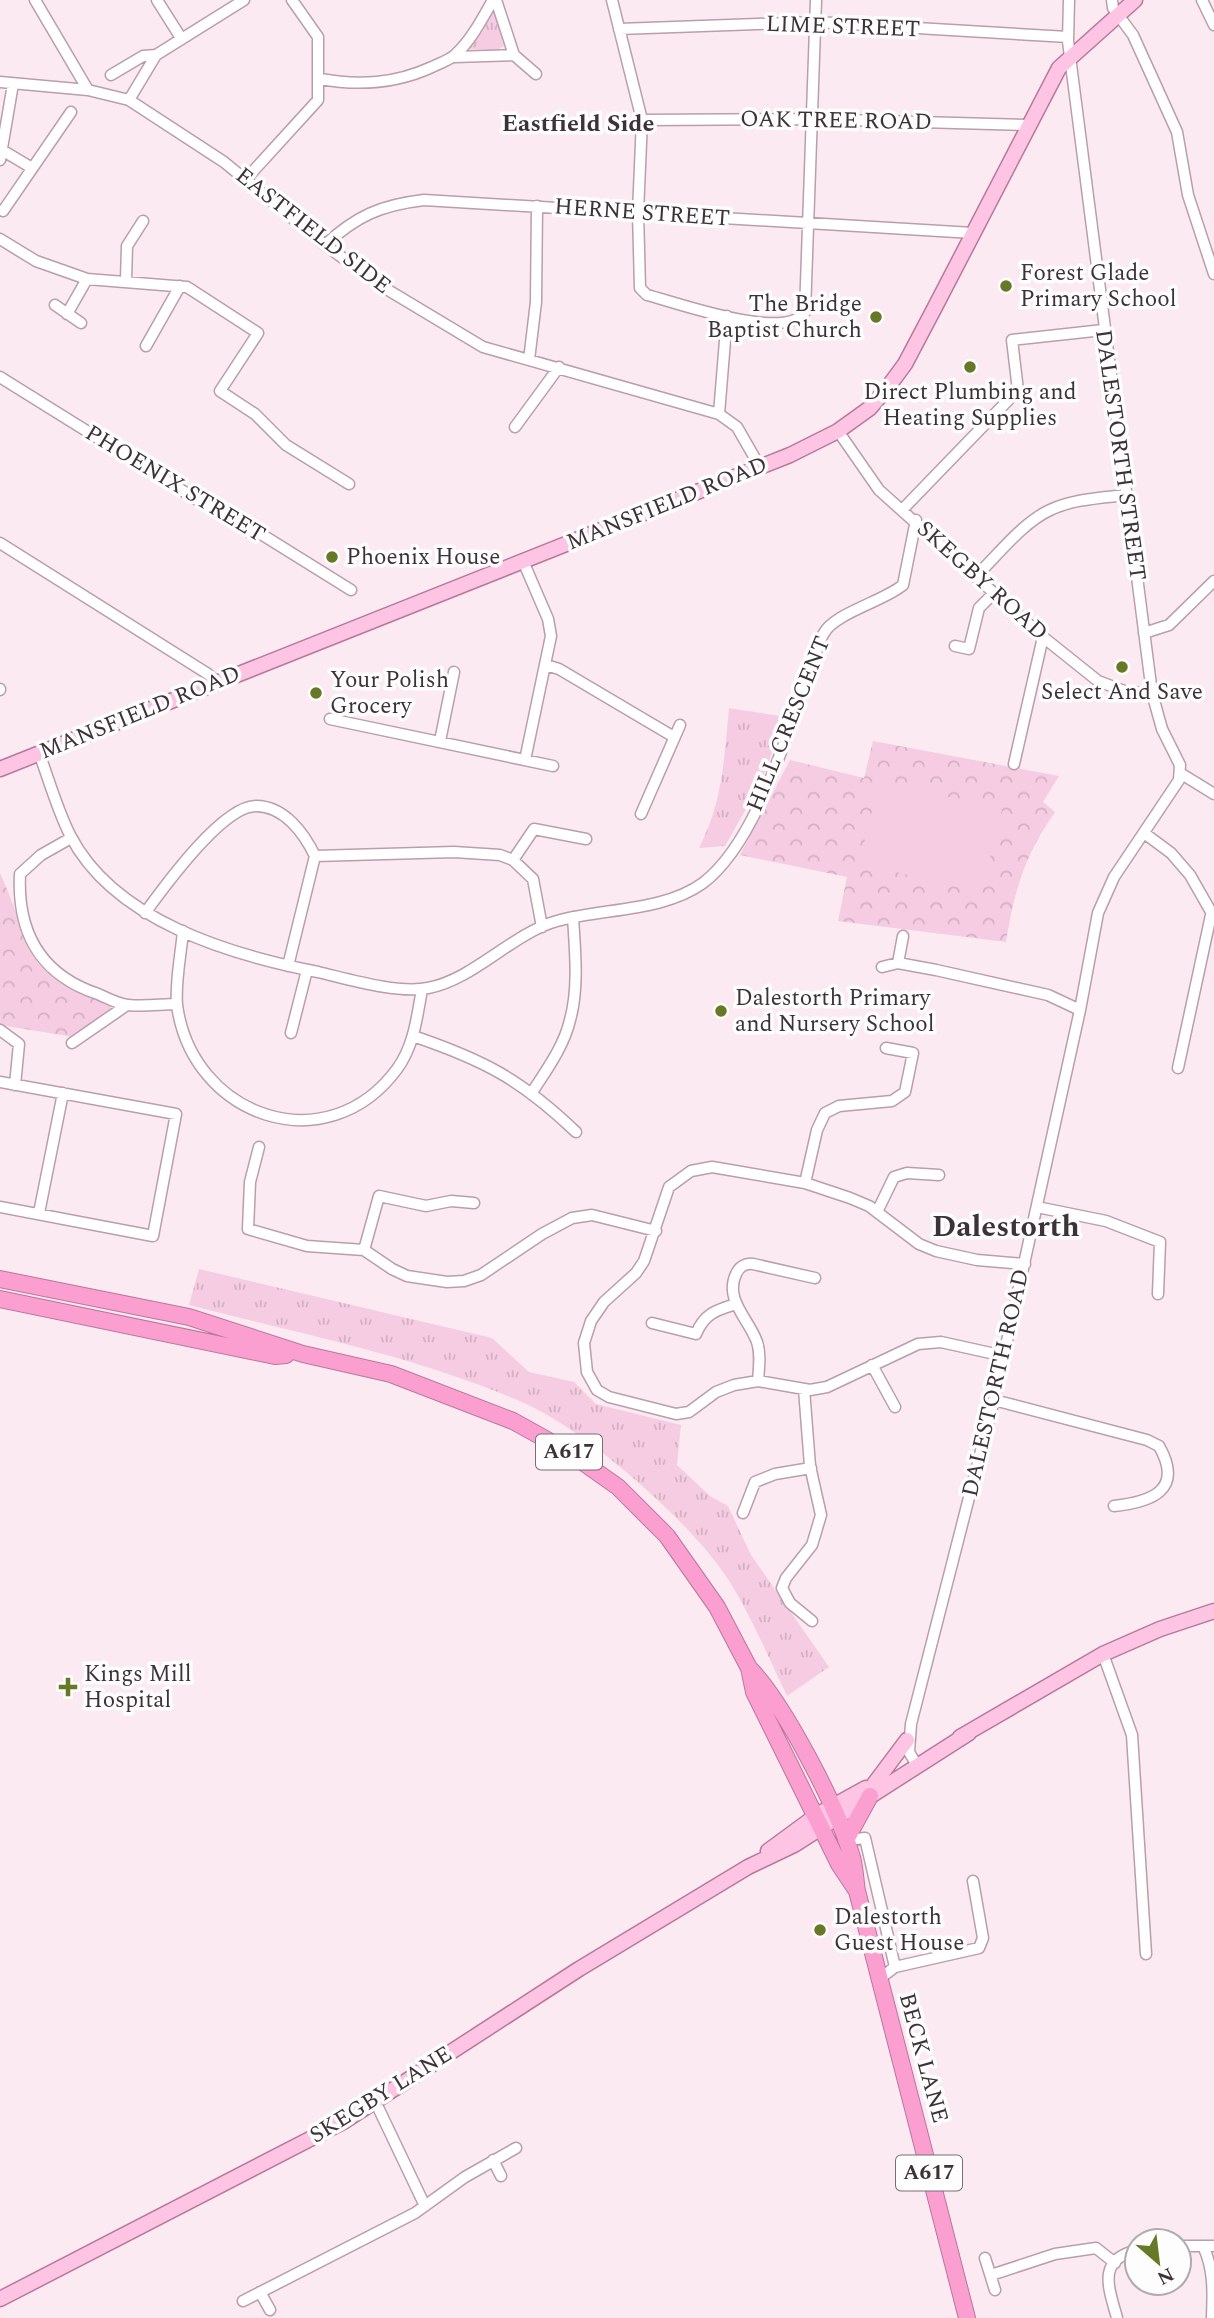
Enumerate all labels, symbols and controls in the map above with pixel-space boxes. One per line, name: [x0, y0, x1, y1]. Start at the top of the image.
street label: LIME STREET: [765, 7, 921, 47]
street label: OAK TREE ROAD: [740, 102, 932, 140]
district label: Eastfield Side: [502, 106, 654, 142]
street label: EASTFIELD SIDE: [227, 159, 399, 303]
street label: HERNE STREET: [553, 189, 731, 237]
place label: Forest Glade Primary School: [1020, 256, 1176, 317]
marker: Forest Glade Primary School: [998, 278, 1014, 294]
place label: The Bridge Baptist Church: [707, 287, 862, 348]
marker: The Bridge Baptist Church: [868, 309, 884, 325]
street label: DALESTORTH STREET: [1085, 327, 1155, 583]
marker: Direct Plumbing and Heating Supplies: [962, 359, 978, 375]
place label: Direct Plumbing and Heating Supplies: [863, 375, 1077, 436]
street label: PHOENIX STREET: [78, 416, 272, 552]
street label: MANSFIELD ROAD: [561, 448, 773, 560]
street label: SKEGBY ROAD: [909, 512, 1055, 650]
place label: Phoenix House: [346, 540, 500, 575]
marker: Phoenix House: [324, 549, 340, 565]
street label: HILL CRESCENT: [738, 631, 840, 817]
street label: MANSFIELD ROAD: [34, 657, 246, 769]
marker: Select And Save: [1114, 659, 1130, 675]
place label: Your Polish Grocery: [330, 663, 449, 724]
place label: Select And Save: [1041, 675, 1203, 710]
marker: Your Polish Grocery: [308, 685, 324, 701]
place label: Dalestorth Primary and Nursery School: [735, 981, 934, 1042]
marker: Dalestorth Primary and Nursery School: [713, 1003, 729, 1019]
district label: Dalestorth: [932, 1204, 1080, 1250]
street label: DALESTORTH ROAD: [953, 1266, 1039, 1500]
road number: A617: [536, 1434, 602, 1470]
place label: Kings Mill Hospital: [84, 1657, 192, 1718]
marker: Kings Mill Hospital: [58, 1677, 78, 1697]
place label: Dalestorth Guest House: [834, 1900, 964, 1961]
marker: Dalestorth Guest House: [812, 1922, 828, 1938]
street label: BECK LANE: [889, 1989, 957, 2127]
street label: SKEGBY LANE: [303, 2037, 459, 2153]
road number: A617: [896, 2156, 962, 2190]
north arrow: [1123, 2227, 1193, 2297]
text: N: [1152, 2259, 1179, 2292]

